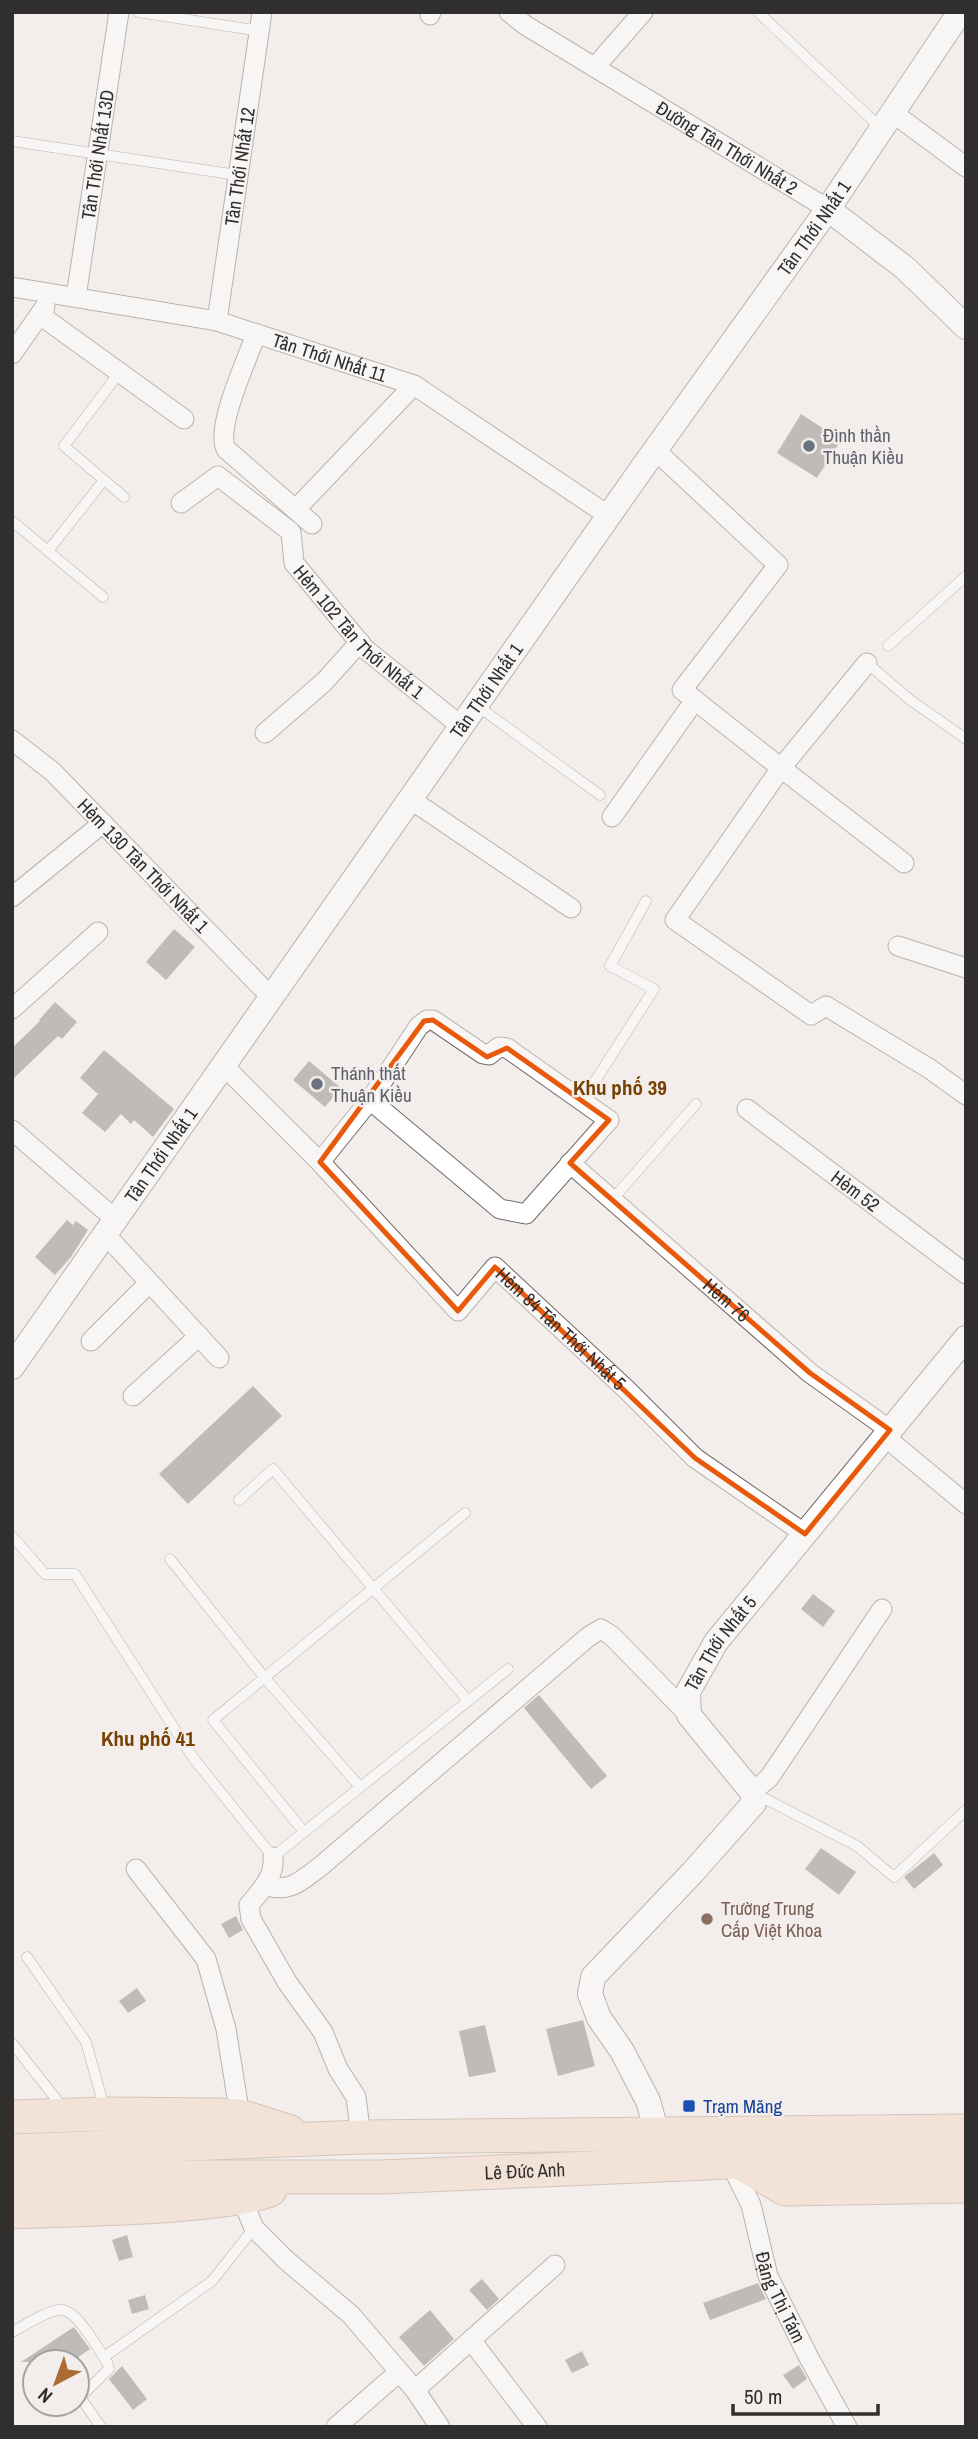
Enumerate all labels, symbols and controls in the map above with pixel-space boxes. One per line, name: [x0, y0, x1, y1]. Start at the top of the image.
street label: Tân Thới Nhất 13D: [75, 88, 120, 221]
street label: Đường Tân Thới Nhất 2: [651, 95, 803, 201]
street label: Tân Thới Nhất 12: [218, 106, 261, 228]
street label: Tân Thới Nhất 1: [771, 175, 857, 281]
street label: Tân Thới Nhất 11: [269, 327, 390, 388]
place label: Đình thần Thuận Kiều: [823, 422, 904, 470]
marker: Đình thần Thuận Kiều: [801, 438, 817, 454]
street label: Hẻm 102 Tân Thới Nhất 1: [288, 559, 430, 705]
street label: Tân Thới Nhất 1: [444, 637, 529, 744]
street label: Hẻm 130 Tân Thới Nhất 1: [72, 792, 215, 939]
place label: Thánh thất Thuận Kiều: [331, 1060, 412, 1108]
district label: Khu phố 39: [573, 1073, 667, 1102]
marker: Thánh thất Thuận Kiều: [309, 1076, 325, 1092]
street label: Tân Thới Nhất 1: [118, 1102, 203, 1208]
street label: Hẻm 52: [826, 1164, 885, 1218]
street label: Hẻm 84 Tân Thới Nhất 5: [490, 1261, 632, 1396]
street label: Hẻm 76: [697, 1272, 756, 1328]
street label: Tân Thới Nhất 5: [678, 1590, 762, 1696]
district label: Khu phố 41: [101, 1724, 195, 1753]
place label: Trường Trung Cấp Việt Khoa: [721, 1895, 822, 1943]
marker: Trường Trung Cấp Việt Khoa: [699, 1911, 715, 1927]
place label: Trạm Măng: [703, 2093, 782, 2119]
marker: Trạm Măng: [681, 2098, 697, 2114]
street label: Lê Đức Anh: [484, 2156, 566, 2186]
street label: Đặng Thị Tám: [750, 2249, 812, 2347]
north arrow: [21, 2348, 91, 2418]
scale bar: [733, 2372, 878, 2416]
text: N: [32, 2382, 58, 2409]
text: 50 m: [744, 2382, 782, 2411]

